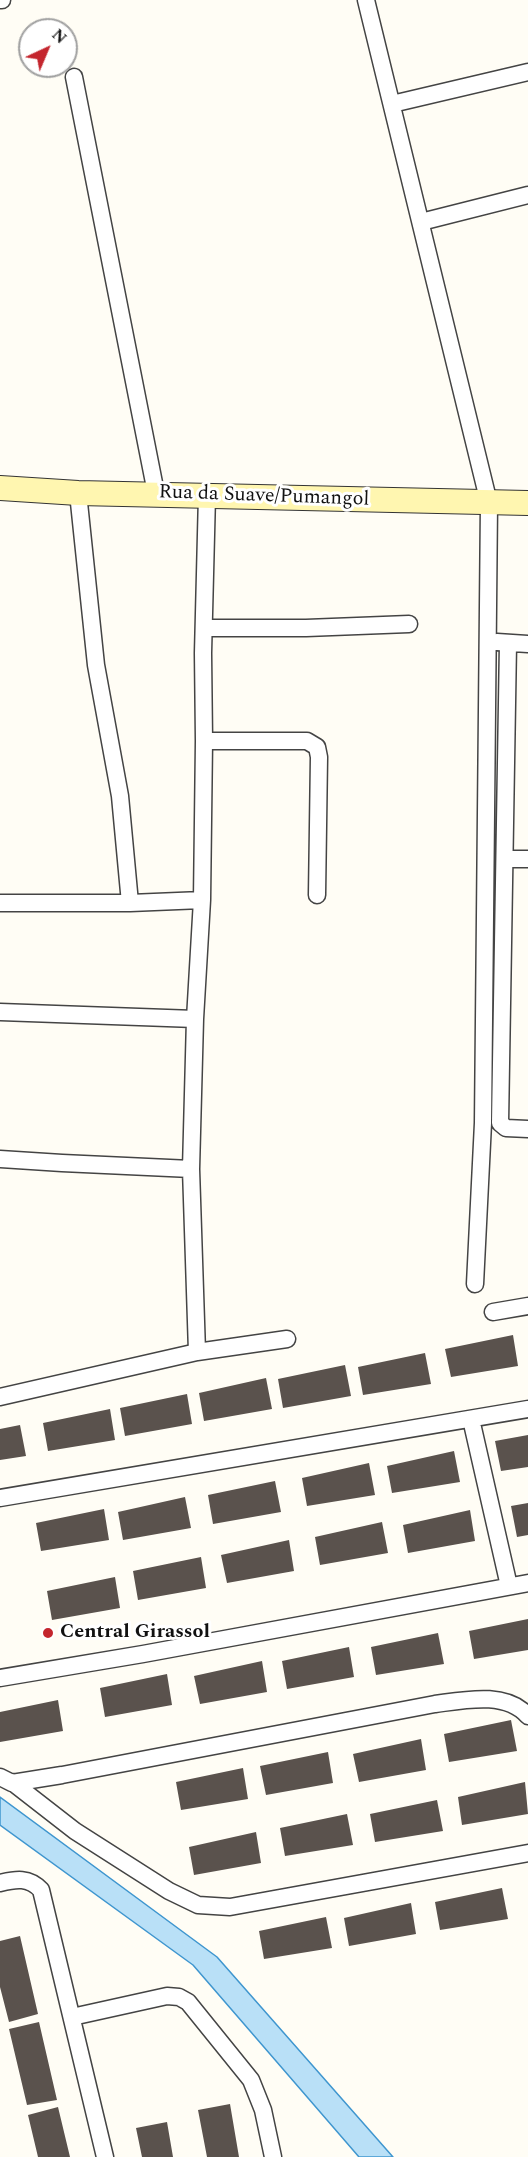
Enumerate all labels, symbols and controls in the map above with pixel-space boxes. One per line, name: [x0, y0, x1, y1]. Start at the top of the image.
north arrow: [18, 18, 78, 78]
text: N: [46, 23, 72, 50]
street label: Rua da Suave/Pumangol: [158, 481, 370, 513]
place label: Central Girassol: [60, 1621, 210, 1645]
marker: Central Girassol: [41, 1626, 55, 1640]

